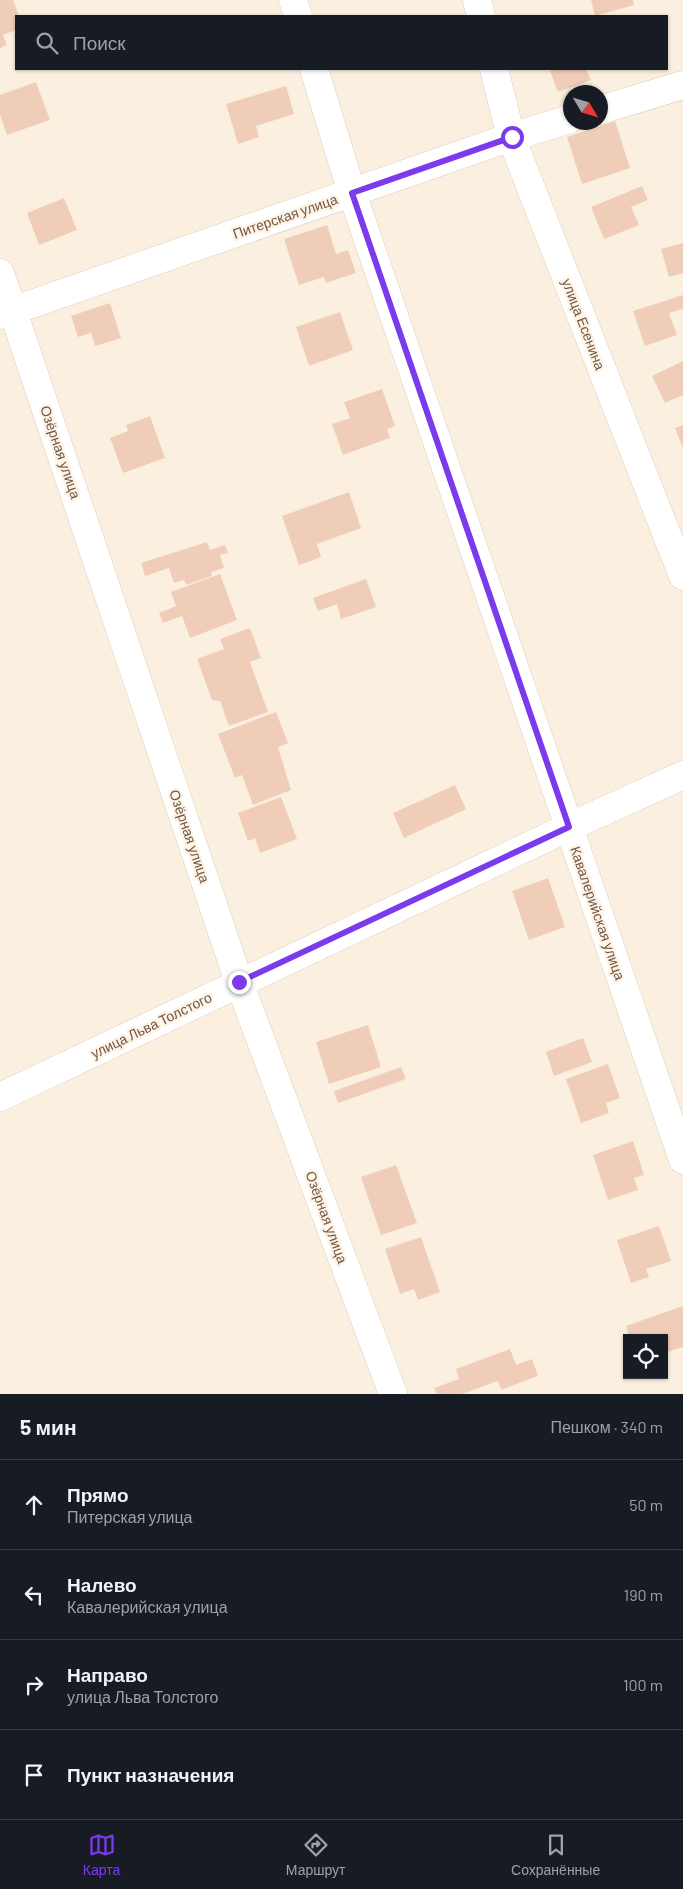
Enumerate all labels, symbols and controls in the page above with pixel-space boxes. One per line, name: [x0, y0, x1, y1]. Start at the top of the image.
search box: [15, 15, 668, 70]
icon: search: [33, 29, 61, 57]
text: Поиск: [73, 31, 126, 54]
north arrow: [563, 85, 608, 130]
route start: [501, 126, 524, 149]
street label: Питерская улица: [230, 190, 340, 242]
street label: улица Есенина: [559, 276, 609, 372]
street label: Озёрная улица: [37, 403, 85, 501]
street label: Озёрная улица: [166, 787, 214, 885]
street label: Кавалерийская улица: [567, 844, 629, 982]
route end: [228, 971, 251, 994]
street label: улица Льва Толстого: [88, 988, 214, 1062]
street label: Озёрная улица: [302, 1168, 352, 1266]
map controls: [623, 1334, 668, 1379]
button: locate: [623, 1334, 668, 1379]
text: 5 мин: [20, 1414, 77, 1439]
text: Пешком · 340 m: [550, 1417, 663, 1436]
text: Прямо: [67, 1483, 129, 1506]
icon: ahead: [20, 1491, 48, 1519]
text: 50 m: [629, 1495, 663, 1514]
text: Питерская улица: [67, 1507, 192, 1526]
text: Налево: [67, 1573, 137, 1596]
icon: left: [20, 1581, 48, 1609]
text: 190 m: [624, 1585, 663, 1604]
text: Кавалерийская улица: [67, 1597, 228, 1616]
text: Направо: [67, 1663, 148, 1686]
icon: right: [20, 1671, 48, 1699]
text: 100 m: [623, 1675, 663, 1694]
text: улица Льва Толстого: [67, 1687, 218, 1706]
icon: arrive: [20, 1761, 48, 1789]
text: Пункт назначения: [67, 1763, 234, 1786]
tab: Карта: [83, 1831, 120, 1878]
tab: Маршрут: [286, 1831, 345, 1878]
tab: Сохранённые: [511, 1831, 600, 1878]

